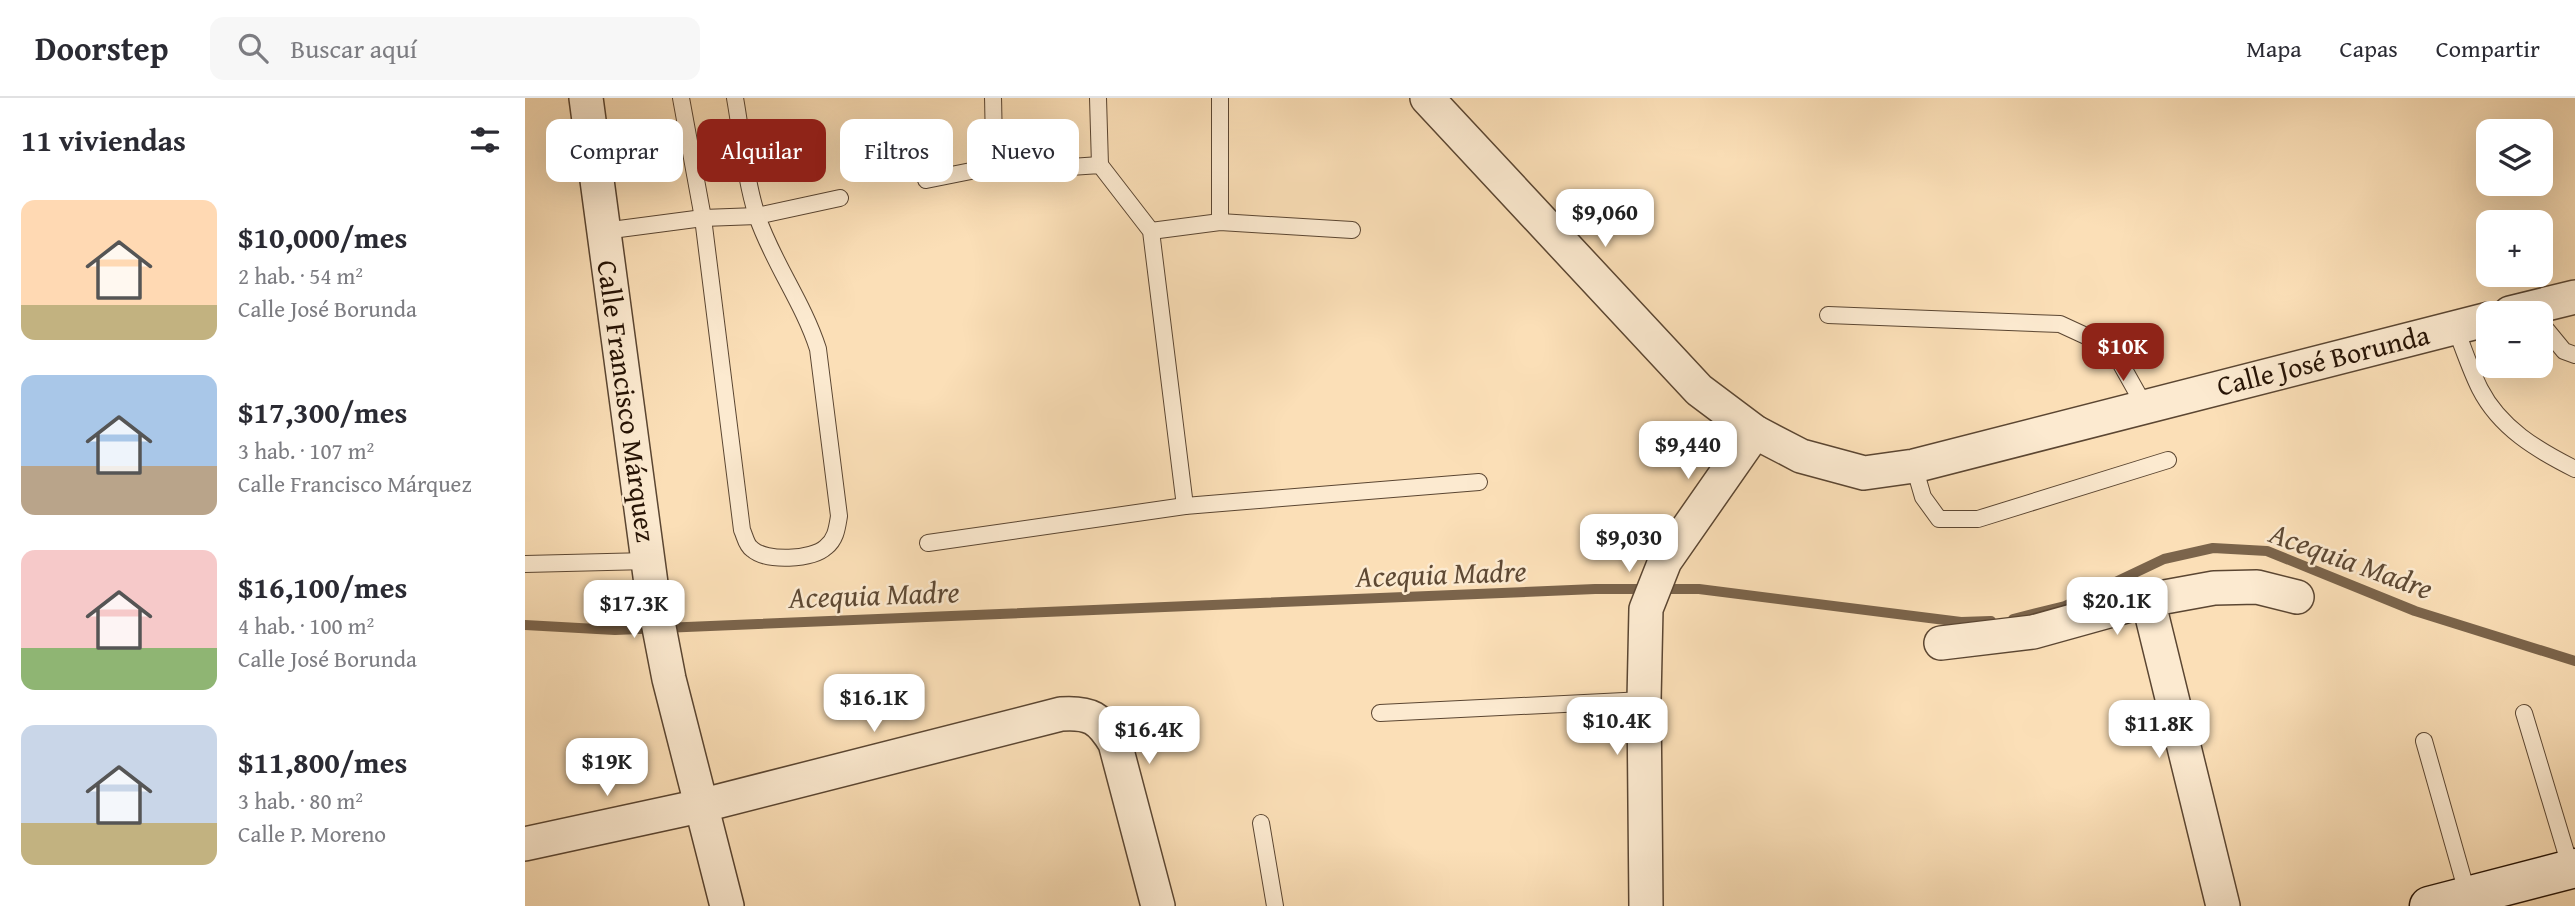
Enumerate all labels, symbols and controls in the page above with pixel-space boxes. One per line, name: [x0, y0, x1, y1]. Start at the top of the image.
search box: [210, 17, 700, 80]
text: Doorstep: [35, 24, 168, 72]
icon: search: [234, 29, 272, 67]
text: Buscar aquí: [290, 29, 417, 68]
text: Mapa: [2246, 31, 2302, 66]
text: Capas: [2340, 31, 2398, 66]
text: Compartir: [2436, 31, 2540, 66]
text: 11 viviendas: [21, 118, 186, 162]
chip: Comprar: [546, 119, 683, 182]
chip: Alquilar: [697, 119, 826, 182]
chip: Filtros: [840, 119, 953, 182]
chip: Nuevo: [967, 119, 1079, 182]
map controls: [2476, 119, 2553, 378]
button: layers: [2476, 119, 2553, 196]
icon: filters: [466, 121, 504, 159]
pin: $9,060: [1548, 190, 1662, 249]
text: $9,060: [1572, 195, 1638, 228]
button: +: [2476, 210, 2553, 287]
text: $10,000/mes: [238, 215, 407, 259]
icon: home: [77, 228, 161, 312]
street label: Calle Francisco Márquez: [587, 257, 668, 545]
text: 2 hab. · 54 m²: [238, 259, 363, 292]
text: Calle José Borunda: [238, 292, 417, 325]
button: −: [2476, 301, 2553, 378]
street label: Calle José Borunda: [2212, 313, 2434, 406]
pin: $10K: [2082, 324, 2164, 383]
text: $10K: [2098, 329, 2148, 362]
text: $17,300/mes: [238, 390, 407, 434]
icon: home: [77, 403, 161, 487]
pin: $9,440: [1631, 422, 1745, 481]
text: $9,440: [1655, 427, 1721, 460]
text: 3 hab. · 107 m²: [238, 434, 374, 467]
text: Calle Francisco Márquez: [238, 467, 471, 500]
water label: Acequia Madre: [2263, 510, 2439, 610]
pin: $9,030: [1572, 514, 1686, 574]
text: $9,030: [1596, 520, 1662, 553]
water label: Acequia Madre: [1354, 548, 1527, 598]
text: $16,100/mes: [238, 565, 407, 609]
water label: Acequia Madre: [787, 569, 960, 619]
icon: home: [77, 578, 161, 662]
pin: $20.1K: [2060, 578, 2174, 637]
pin: $17.3K: [577, 580, 691, 640]
text: $20.1K: [2083, 583, 2151, 616]
text: $17.3K: [600, 586, 668, 619]
text: 4 hab. · 100 m²: [238, 609, 374, 642]
text: Calle José Borunda: [238, 642, 417, 675]
pin: $16.1K: [817, 674, 931, 734]
text: $16.1K: [840, 680, 908, 713]
pin: $10.4K: [1560, 698, 1674, 757]
pin: $11.8K: [2102, 700, 2216, 760]
text: $10.4K: [1583, 703, 1651, 736]
pin: $16.4K: [1092, 706, 1206, 766]
text: $11.8K: [2125, 706, 2193, 739]
text: $16.4K: [1115, 712, 1183, 745]
pin: $19K: [566, 738, 648, 798]
text: $11,800/mes: [238, 740, 407, 784]
text: $19K: [582, 744, 632, 777]
icon: home: [77, 753, 161, 837]
text: 3 hab. · 80 m²: [238, 784, 363, 817]
text: Calle P. Moreno: [238, 817, 386, 850]

